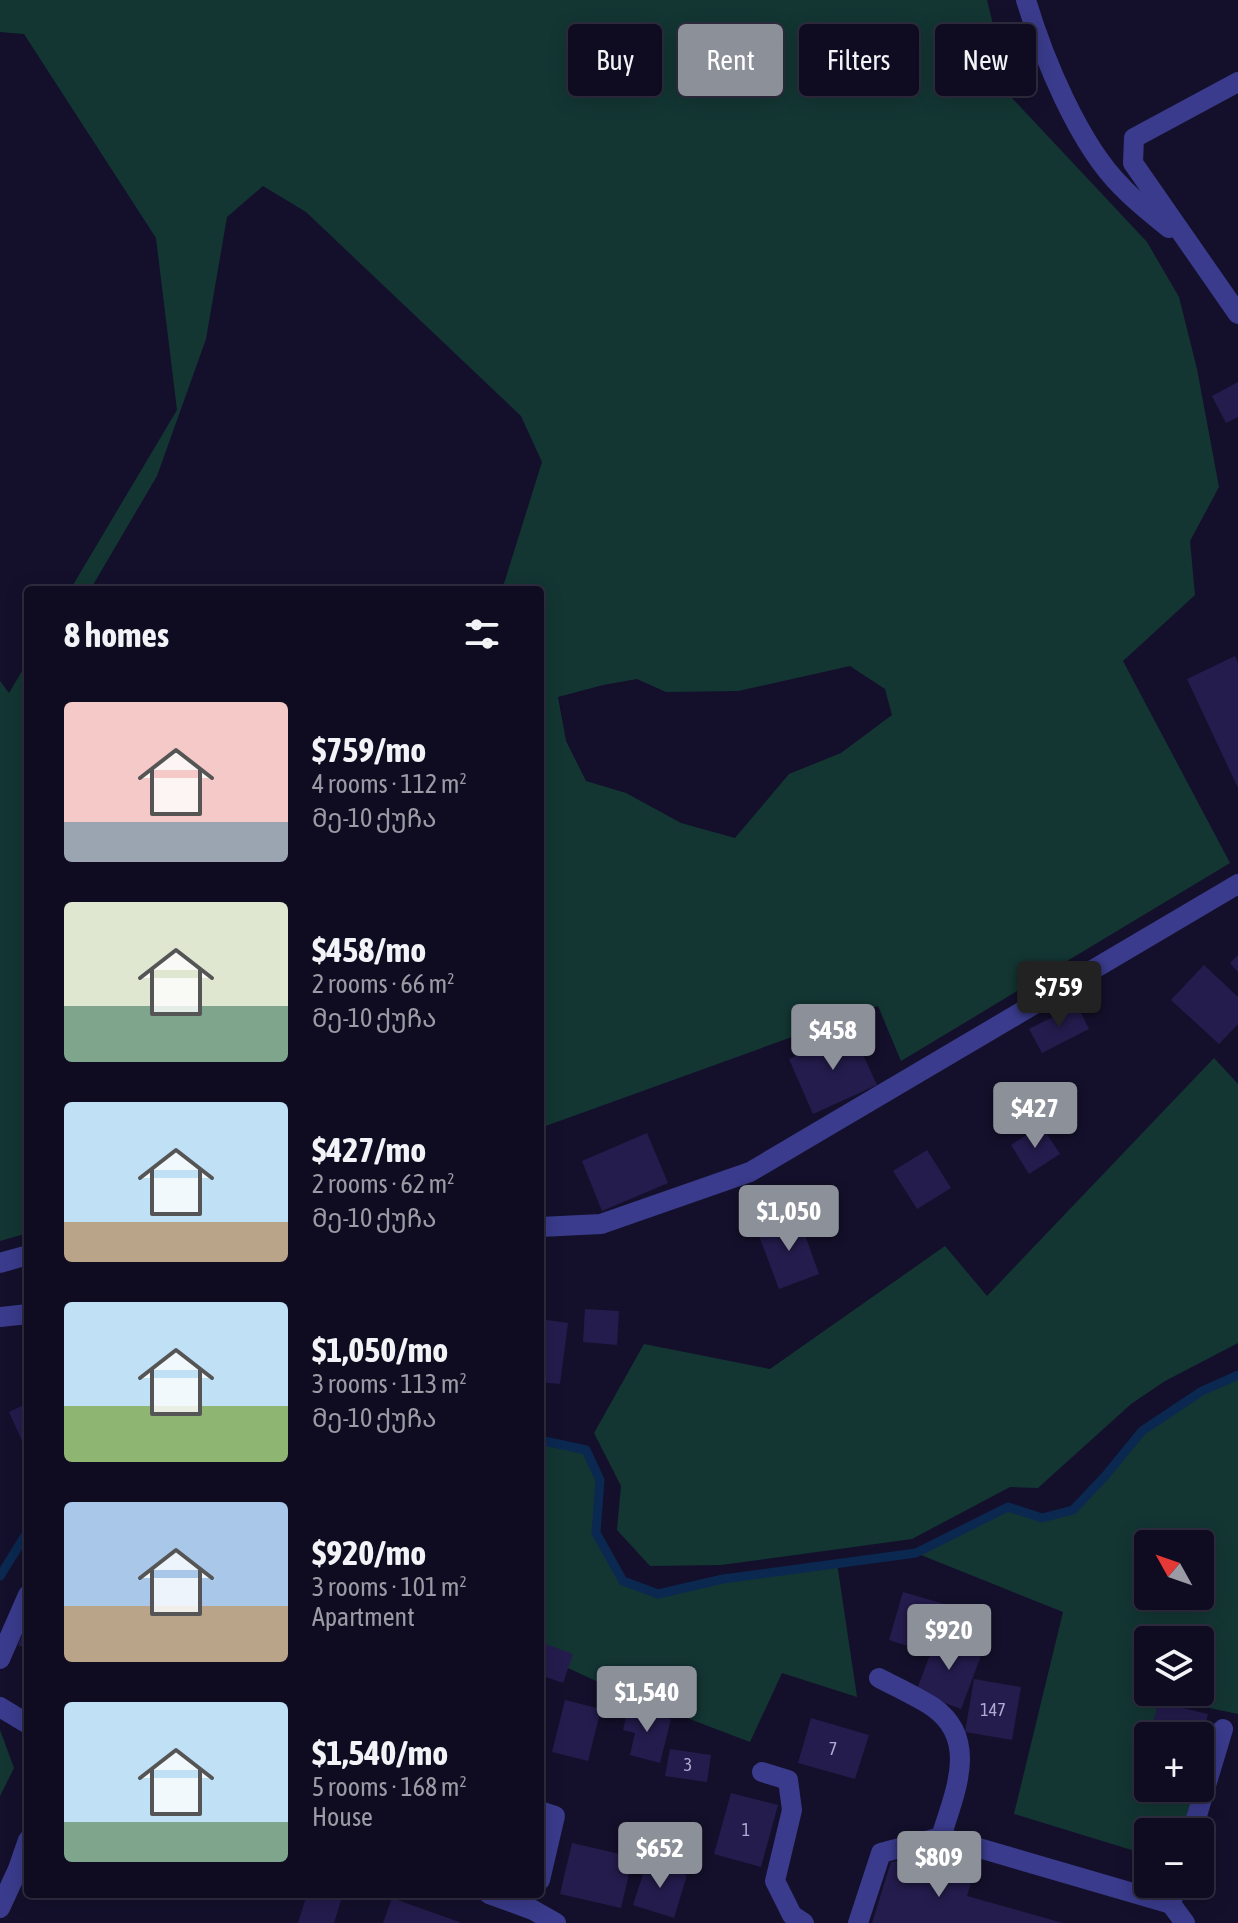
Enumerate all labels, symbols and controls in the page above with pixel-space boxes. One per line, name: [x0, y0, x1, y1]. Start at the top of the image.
chip: Buy: [568, 24, 662, 96]
chip: Rent: [678, 24, 783, 96]
chip: Filters: [799, 24, 919, 96]
chip: New: [935, 24, 1036, 96]
icon: filters: [460, 612, 504, 656]
text: 8 homes: [64, 615, 169, 654]
text: $759/mo: [312, 730, 426, 769]
icon: home: [128, 734, 224, 830]
text: 4 rooms · 112 m²: [312, 769, 467, 799]
text: მე-10 ქუჩა: [312, 803, 436, 833]
text: $458/mo: [312, 930, 426, 969]
icon: home: [128, 934, 224, 1030]
pin: $759: [1012, 961, 1106, 1029]
text: 2 rooms · 66 m²: [312, 969, 454, 999]
text: $759: [1035, 972, 1083, 1002]
text: მე-10 ქუჩა: [312, 1003, 436, 1033]
pin: $458: [786, 1004, 880, 1072]
text: $458: [809, 1015, 857, 1045]
pin: $427: [988, 1082, 1082, 1150]
text: $427: [1011, 1093, 1059, 1123]
text: $427/mo: [312, 1130, 426, 1169]
icon: home: [128, 1134, 224, 1230]
text: 2 rooms · 62 m²: [312, 1169, 454, 1199]
pin: $1,050: [724, 1185, 854, 1253]
text: $1,050: [757, 1196, 821, 1226]
text: მე-10 ქუჩა: [312, 1203, 436, 1233]
text: $1,050/mo: [312, 1330, 448, 1369]
icon: home: [128, 1334, 224, 1430]
text: 3 rooms · 113 m²: [312, 1369, 467, 1399]
text: მე-10 ქუჩა: [312, 1403, 436, 1433]
north arrow: [1134, 1530, 1214, 1610]
map controls: [1134, 1530, 1214, 1898]
text: $920/mo: [312, 1533, 426, 1572]
icon: home: [128, 1534, 224, 1630]
text: 3 rooms · 101 m²: [312, 1572, 467, 1602]
text: Apartment: [312, 1602, 415, 1632]
pin: $920: [902, 1604, 996, 1672]
text: $920: [925, 1615, 973, 1645]
button: layers: [1134, 1626, 1214, 1706]
pin: $1,540: [582, 1666, 712, 1734]
text: $1,540: [615, 1677, 679, 1707]
house number: 147: [980, 1699, 1006, 1720]
button: +: [1134, 1722, 1214, 1802]
text: $1,540/mo: [312, 1733, 448, 1772]
icon: home: [128, 1734, 224, 1830]
house number: 7: [829, 1738, 837, 1759]
house number: 3: [684, 1754, 692, 1775]
text: 5 rooms · 168 m²: [312, 1772, 467, 1802]
text: House: [312, 1802, 373, 1832]
button: −: [1134, 1818, 1214, 1898]
house number: 1: [742, 1819, 750, 1840]
pin: $652: [613, 1822, 707, 1890]
pin: $809: [892, 1831, 986, 1899]
text: $652: [636, 1833, 684, 1863]
text: $809: [915, 1842, 963, 1872]

